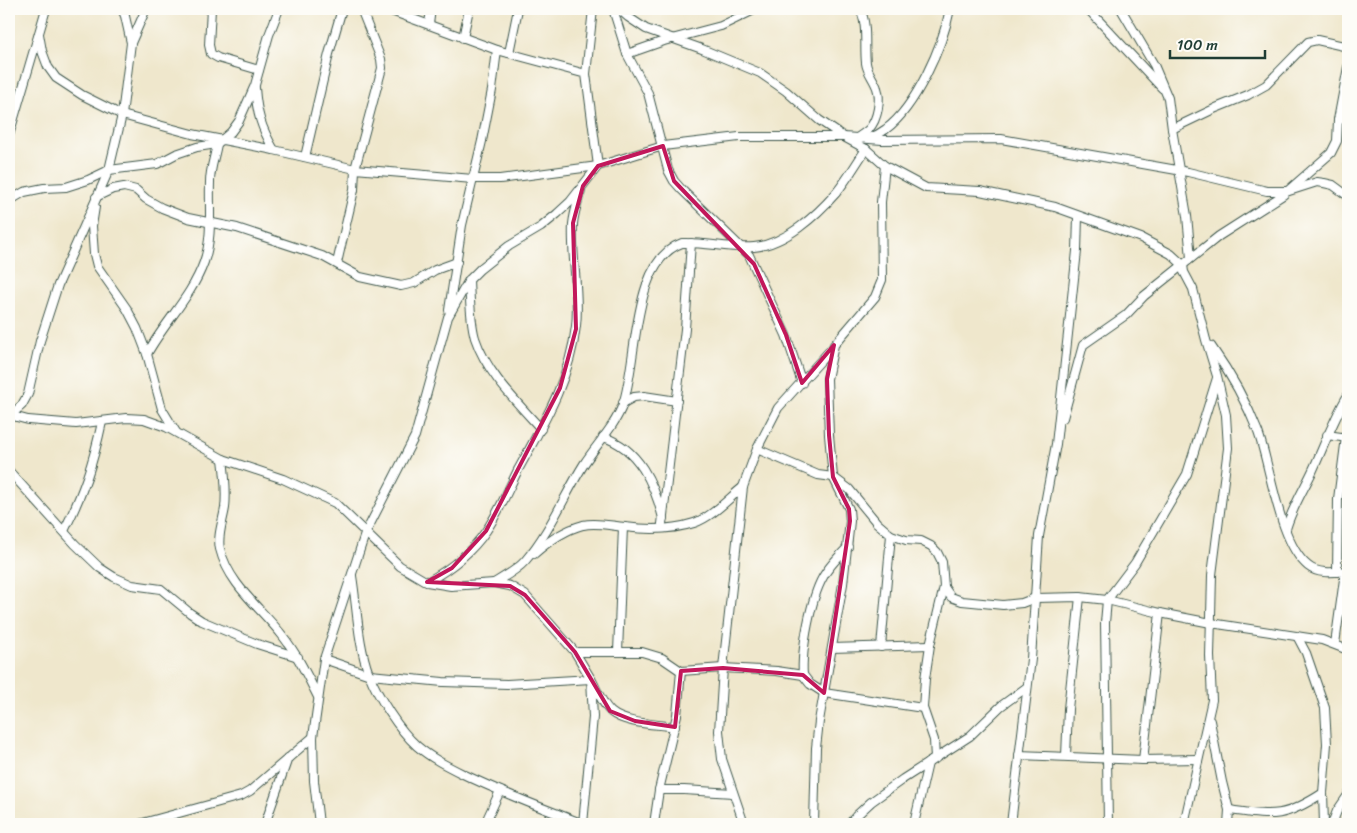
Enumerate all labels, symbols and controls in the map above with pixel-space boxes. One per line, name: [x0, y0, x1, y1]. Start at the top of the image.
scale bar: [1170, 28, 1264, 60]
text: 100 m: [1177, 32, 1218, 58]

